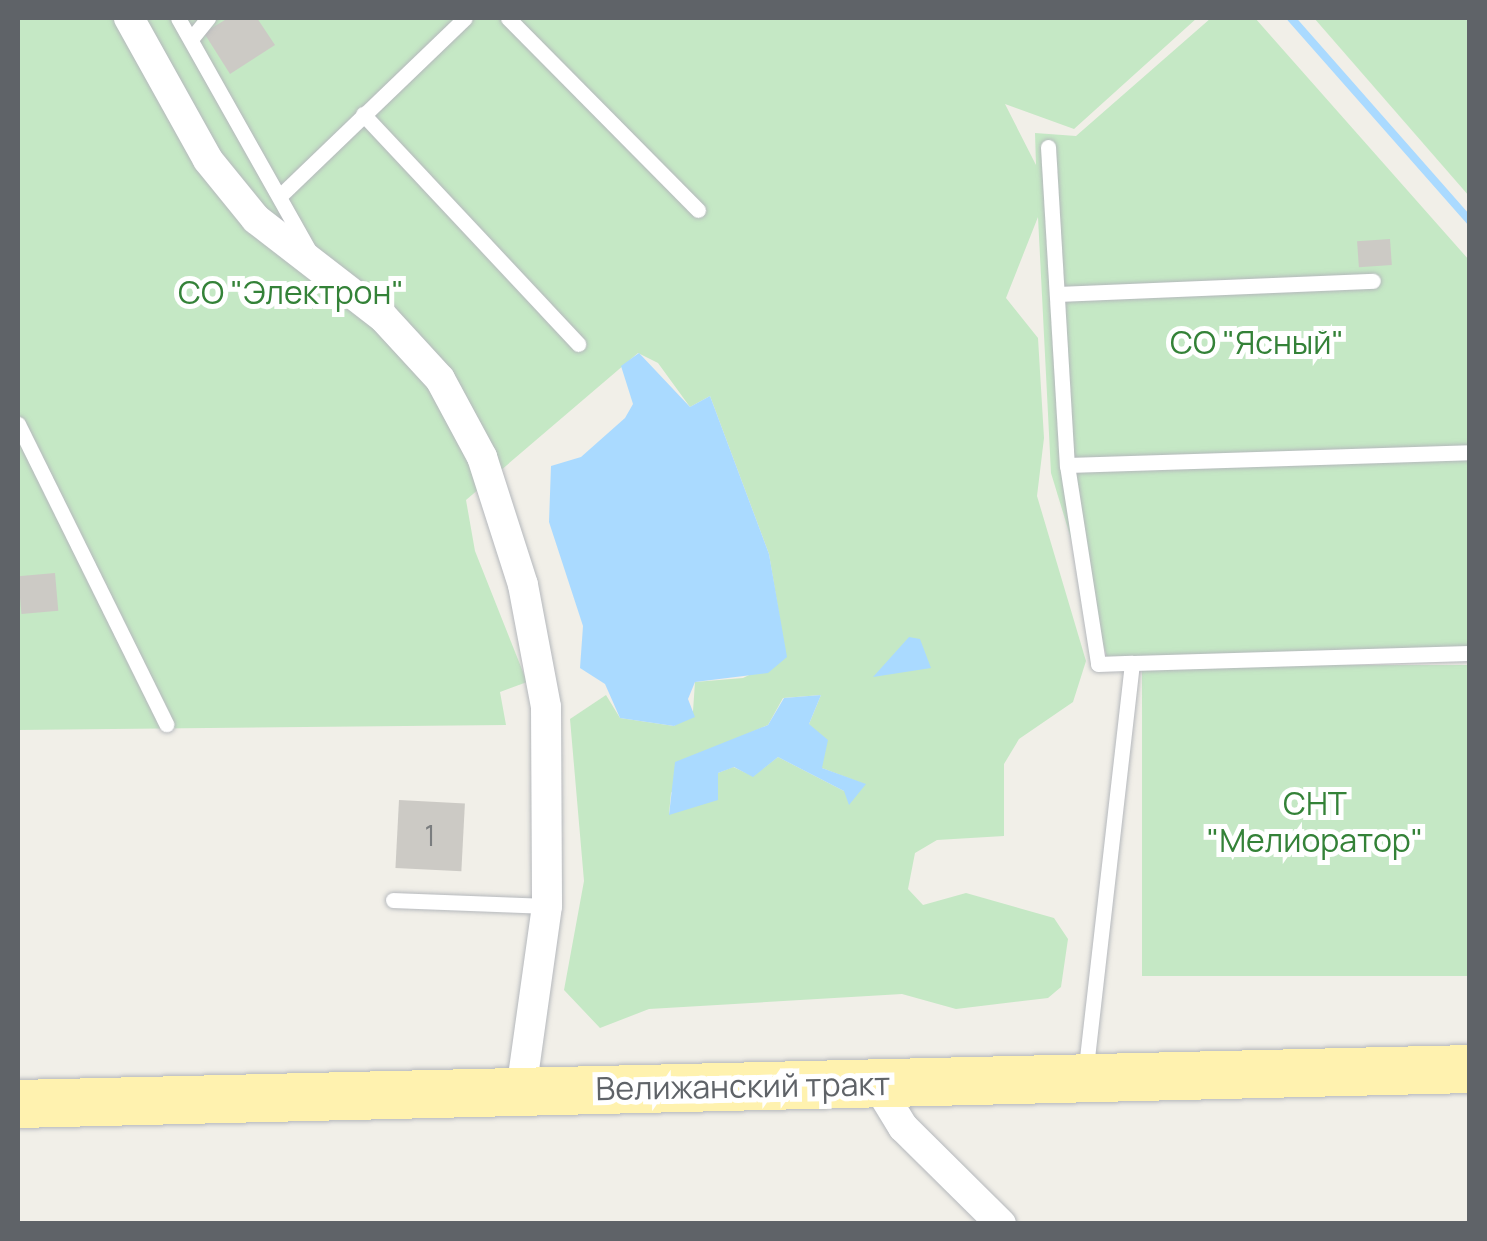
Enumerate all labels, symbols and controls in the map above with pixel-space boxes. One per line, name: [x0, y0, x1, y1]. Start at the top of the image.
park label: СО "Электрон": [178, 273, 404, 311]
park label: СО "Ясный": [1170, 323, 1344, 361]
park label: СНТ "Мелиоратор": [1207, 785, 1423, 860]
house number: 1: [425, 818, 435, 852]
street label: Велижанский тракт: [595, 1064, 891, 1108]

